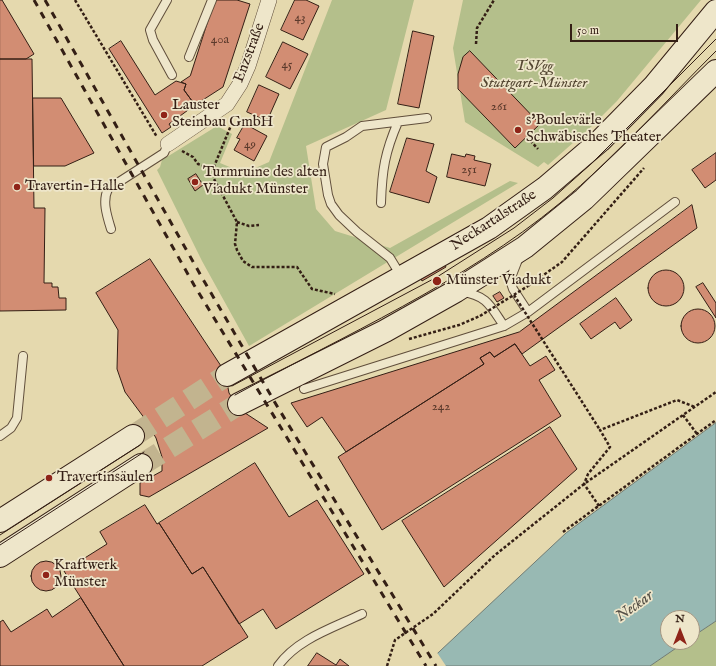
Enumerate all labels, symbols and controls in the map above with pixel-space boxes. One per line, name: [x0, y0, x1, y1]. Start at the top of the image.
house number: 43: [294, 10, 306, 26]
scale bar: [572, 16, 680, 42]
street label: Enzstraße: [230, 21, 270, 85]
text: 50 m: [577, 23, 599, 38]
house number: 40a: [211, 32, 229, 48]
house number: 45: [281, 57, 293, 73]
park label: TSVgg Stuttgart-Münster: [481, 58, 587, 93]
place label: Lauster Steinbau GmbH: [172, 97, 273, 132]
house number: 261: [491, 99, 507, 115]
marker: Lauster Steinbau GmbH: [159, 110, 169, 120]
place label: s'Boulevärle Schwäbisches Theater: [526, 112, 661, 147]
marker: s'Boulevärle Schwäbisches Theater: [513, 125, 523, 135]
house number: 49: [244, 137, 256, 153]
house number: 251: [461, 162, 477, 178]
place label: Turmruine des alten Viadukt Münster: [203, 164, 327, 199]
marker: Turmruine des alten Viadukt Münster: [190, 177, 200, 187]
place label: Travertin-Halle: [25, 178, 124, 196]
marker: Travertin-Halle: [12, 182, 22, 192]
street label: Neckartalstraße: [448, 187, 540, 255]
place label: Münster Viadukt: [446, 272, 551, 290]
marker: Münster Viadukt: [431, 275, 443, 287]
house number: 242: [432, 399, 450, 415]
place label: Travertinsäulen: [57, 469, 153, 487]
marker: Travertinsäulen: [44, 473, 54, 483]
place label: Kraftwerk Münster: [54, 557, 118, 592]
marker: Kraftwerk Münster: [41, 570, 51, 580]
water label: Neckar: [612, 587, 658, 627]
north arrow: [660, 610, 700, 650]
text: N: [675, 612, 685, 626]

